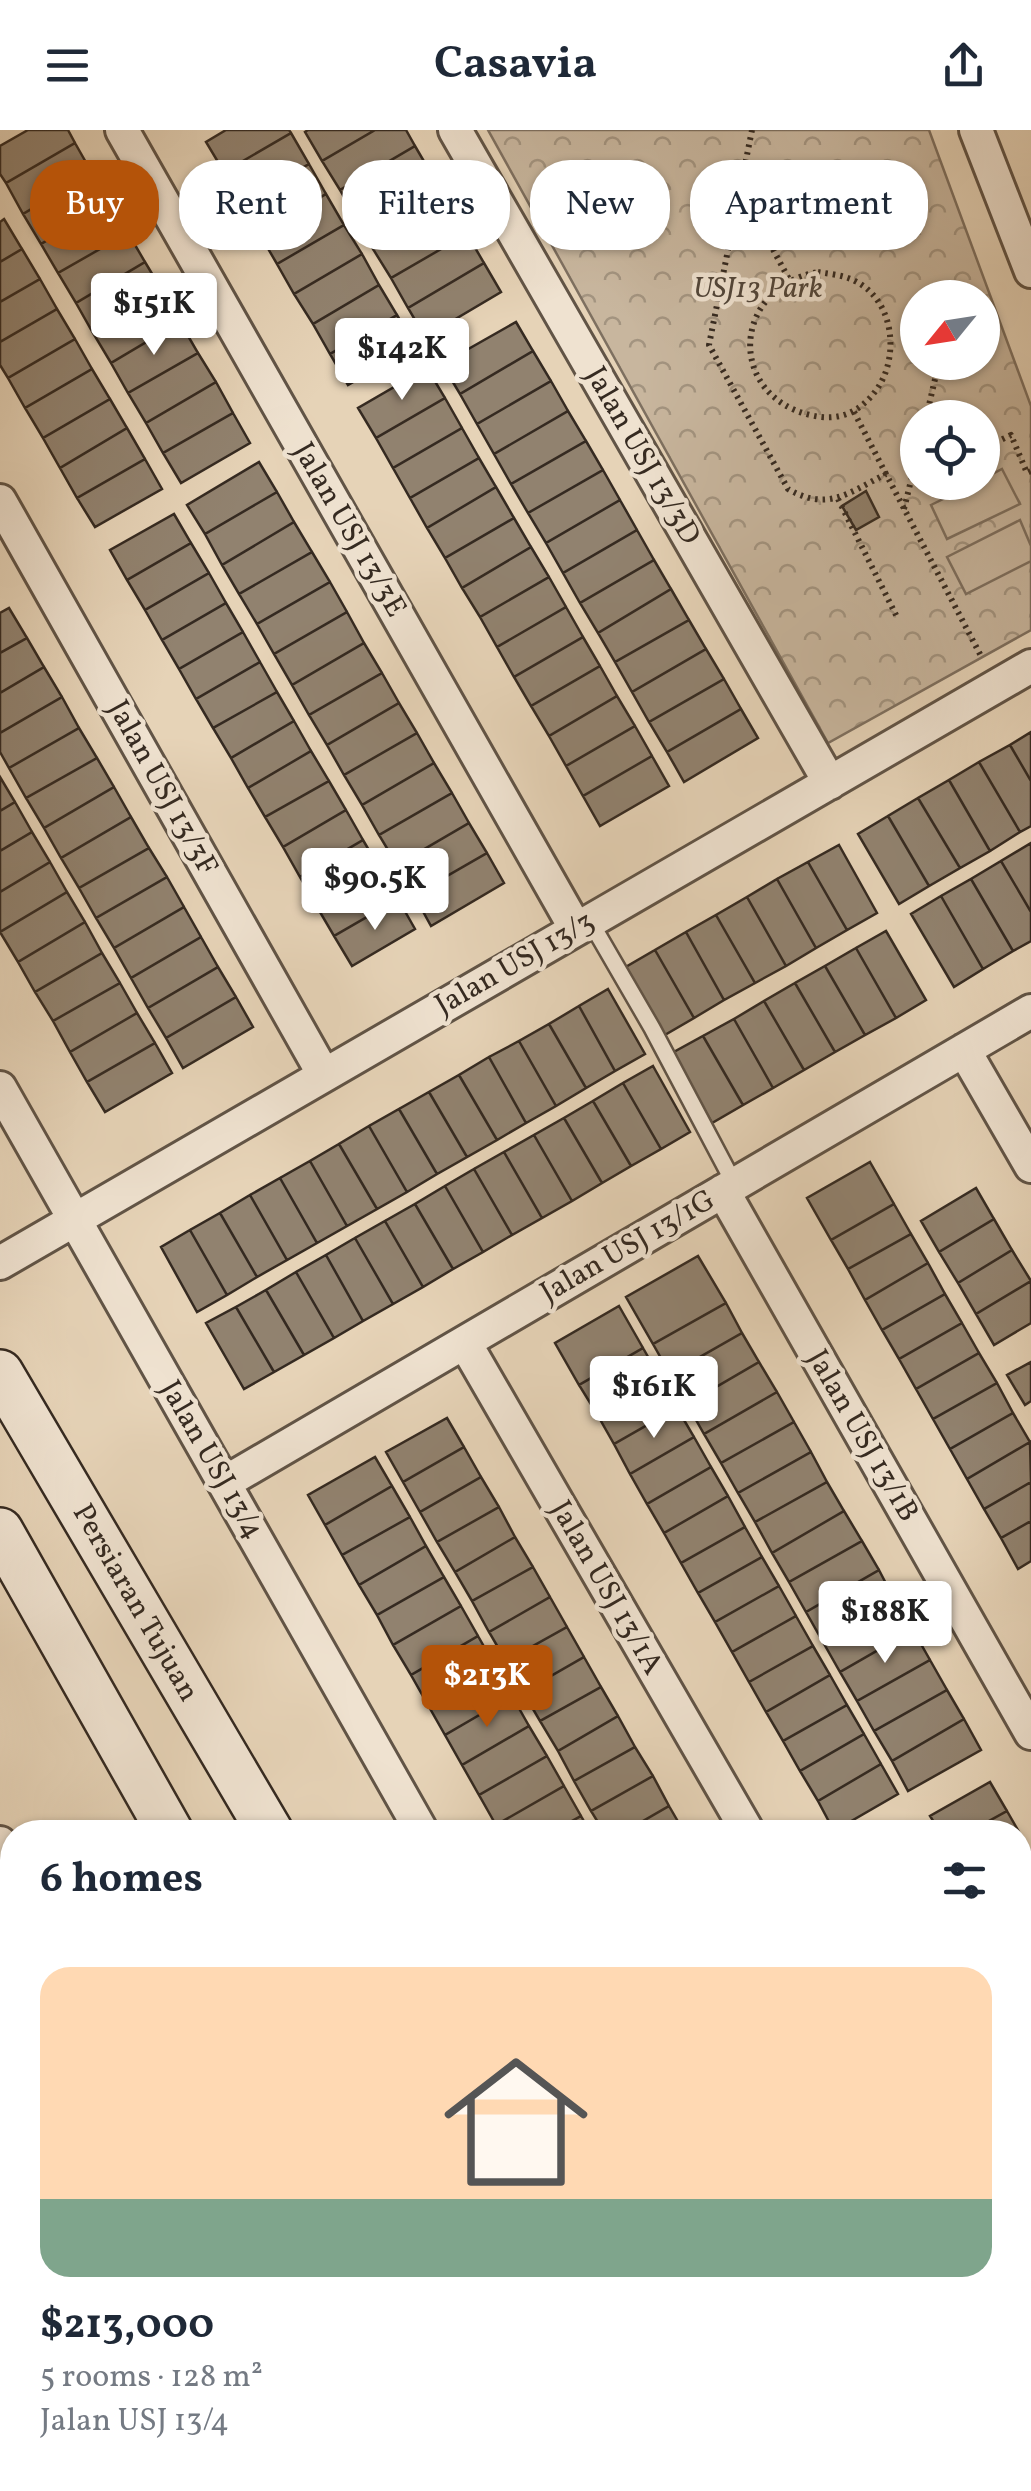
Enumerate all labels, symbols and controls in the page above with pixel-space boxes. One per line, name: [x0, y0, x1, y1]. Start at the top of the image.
text: Casavia: [434, 34, 597, 97]
icon: menu: [40, 38, 95, 93]
icon: share: [936, 38, 991, 93]
chip: Buy: [30, 160, 159, 250]
chip: Rent: [179, 160, 322, 250]
chip: Filters: [342, 160, 510, 250]
chip: New: [530, 160, 670, 250]
chip: Apartment: [690, 160, 928, 250]
park label: USJ13 Park: [693, 268, 823, 310]
pin: $151K: [84, 273, 224, 358]
north arrow: [900, 280, 1000, 380]
map controls: [900, 280, 1000, 500]
text: $151K: [113, 283, 195, 327]
pin: $142K: [332, 318, 472, 403]
text: $142K: [357, 328, 447, 372]
street label: Jalan USJ 13/3D: [574, 359, 710, 553]
button: locate: [900, 400, 1000, 500]
street label: Jalan USJ 13/3E: [282, 435, 416, 625]
street label: Jalan USJ 13/3F: [96, 693, 228, 883]
pin: $90.5K: [294, 848, 456, 933]
text: $90.5K: [324, 858, 426, 902]
street label: Jalan USJ 13/3: [428, 901, 602, 1027]
street label: Jalan USJ 13/1G: [533, 1180, 723, 1314]
street label: Jalan USJ 13/1B: [796, 1342, 928, 1530]
pin: $161K: [584, 1356, 724, 1441]
text: $161K: [612, 1366, 696, 1410]
street label: Jalan USJ 13/4: [148, 1373, 274, 1547]
street label: Jalan USJ 13/1A: [539, 1493, 673, 1683]
street label: Persiaran Tujuan: [61, 1496, 209, 1710]
pin: $188K: [815, 1581, 955, 1666]
text: $188K: [841, 1591, 929, 1635]
pin: $213K: [417, 1645, 557, 1730]
text: $213K: [444, 1655, 530, 1699]
text: 6 homes: [40, 1851, 203, 1910]
icon: filters: [937, 1853, 992, 1908]
icon: home: [426, 2032, 606, 2212]
text: $213,000: [40, 2297, 214, 2356]
text: 5 rooms · 128 m²: [40, 2356, 263, 2400]
text: Jalan USJ 13/4: [40, 2400, 229, 2444]

